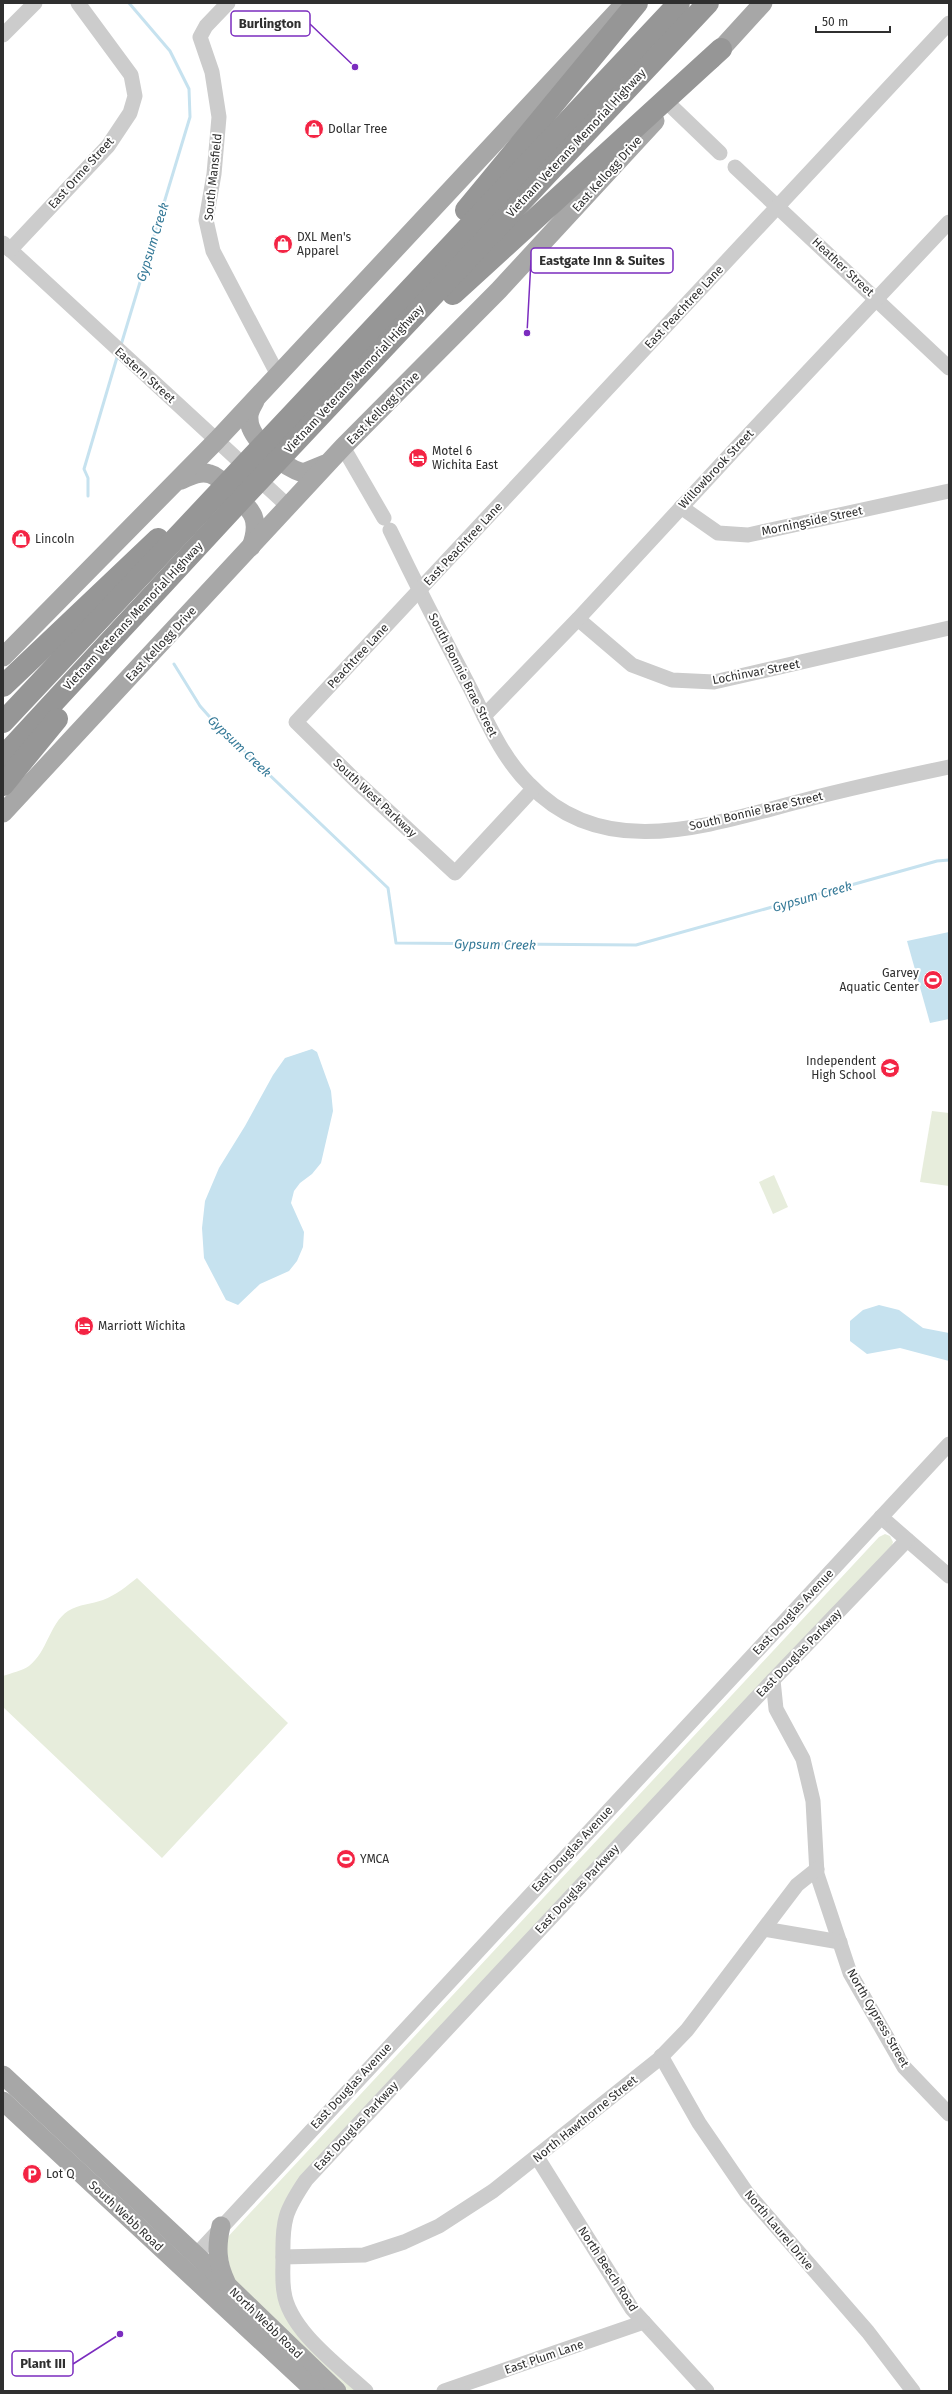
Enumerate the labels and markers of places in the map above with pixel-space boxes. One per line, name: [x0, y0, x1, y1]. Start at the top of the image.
callout: Burlington: [231, 11, 310, 36]
shop icon: Dollar Tree: [303, 118, 325, 140]
place label: Dollar Tree: [328, 122, 387, 136]
place label: DXL Men's Apparel: [297, 230, 351, 258]
shop icon: DXL Men's Apparel: [272, 233, 294, 255]
callout: Eastgate Inn & Suites: [531, 248, 673, 273]
place label: Motel 6 Wichita East: [432, 444, 499, 472]
hotel icon: Motel 6 Wichita East: [407, 447, 429, 469]
shop icon: Lincoln: [10, 528, 32, 550]
place label: Lincoln: [35, 532, 74, 546]
place label: Garvey Aquatic Center: [839, 966, 919, 994]
sports icon: Garvey Aquatic Center: [922, 969, 944, 991]
place label: Independent High School: [806, 1054, 877, 1082]
school or university icon: Independent High School: [879, 1057, 901, 1079]
hotel icon: Marriott Wichita: [73, 1315, 95, 1337]
place label: Marriott Wichita: [98, 1319, 186, 1333]
sports icon: YMCA: [335, 1848, 357, 1870]
place label: YMCA: [360, 1852, 389, 1866]
parking icon: Lot Q: [21, 2163, 43, 2185]
place label: Lot Q: [46, 2167, 75, 2181]
callout: Plant III: [12, 2351, 73, 2376]

